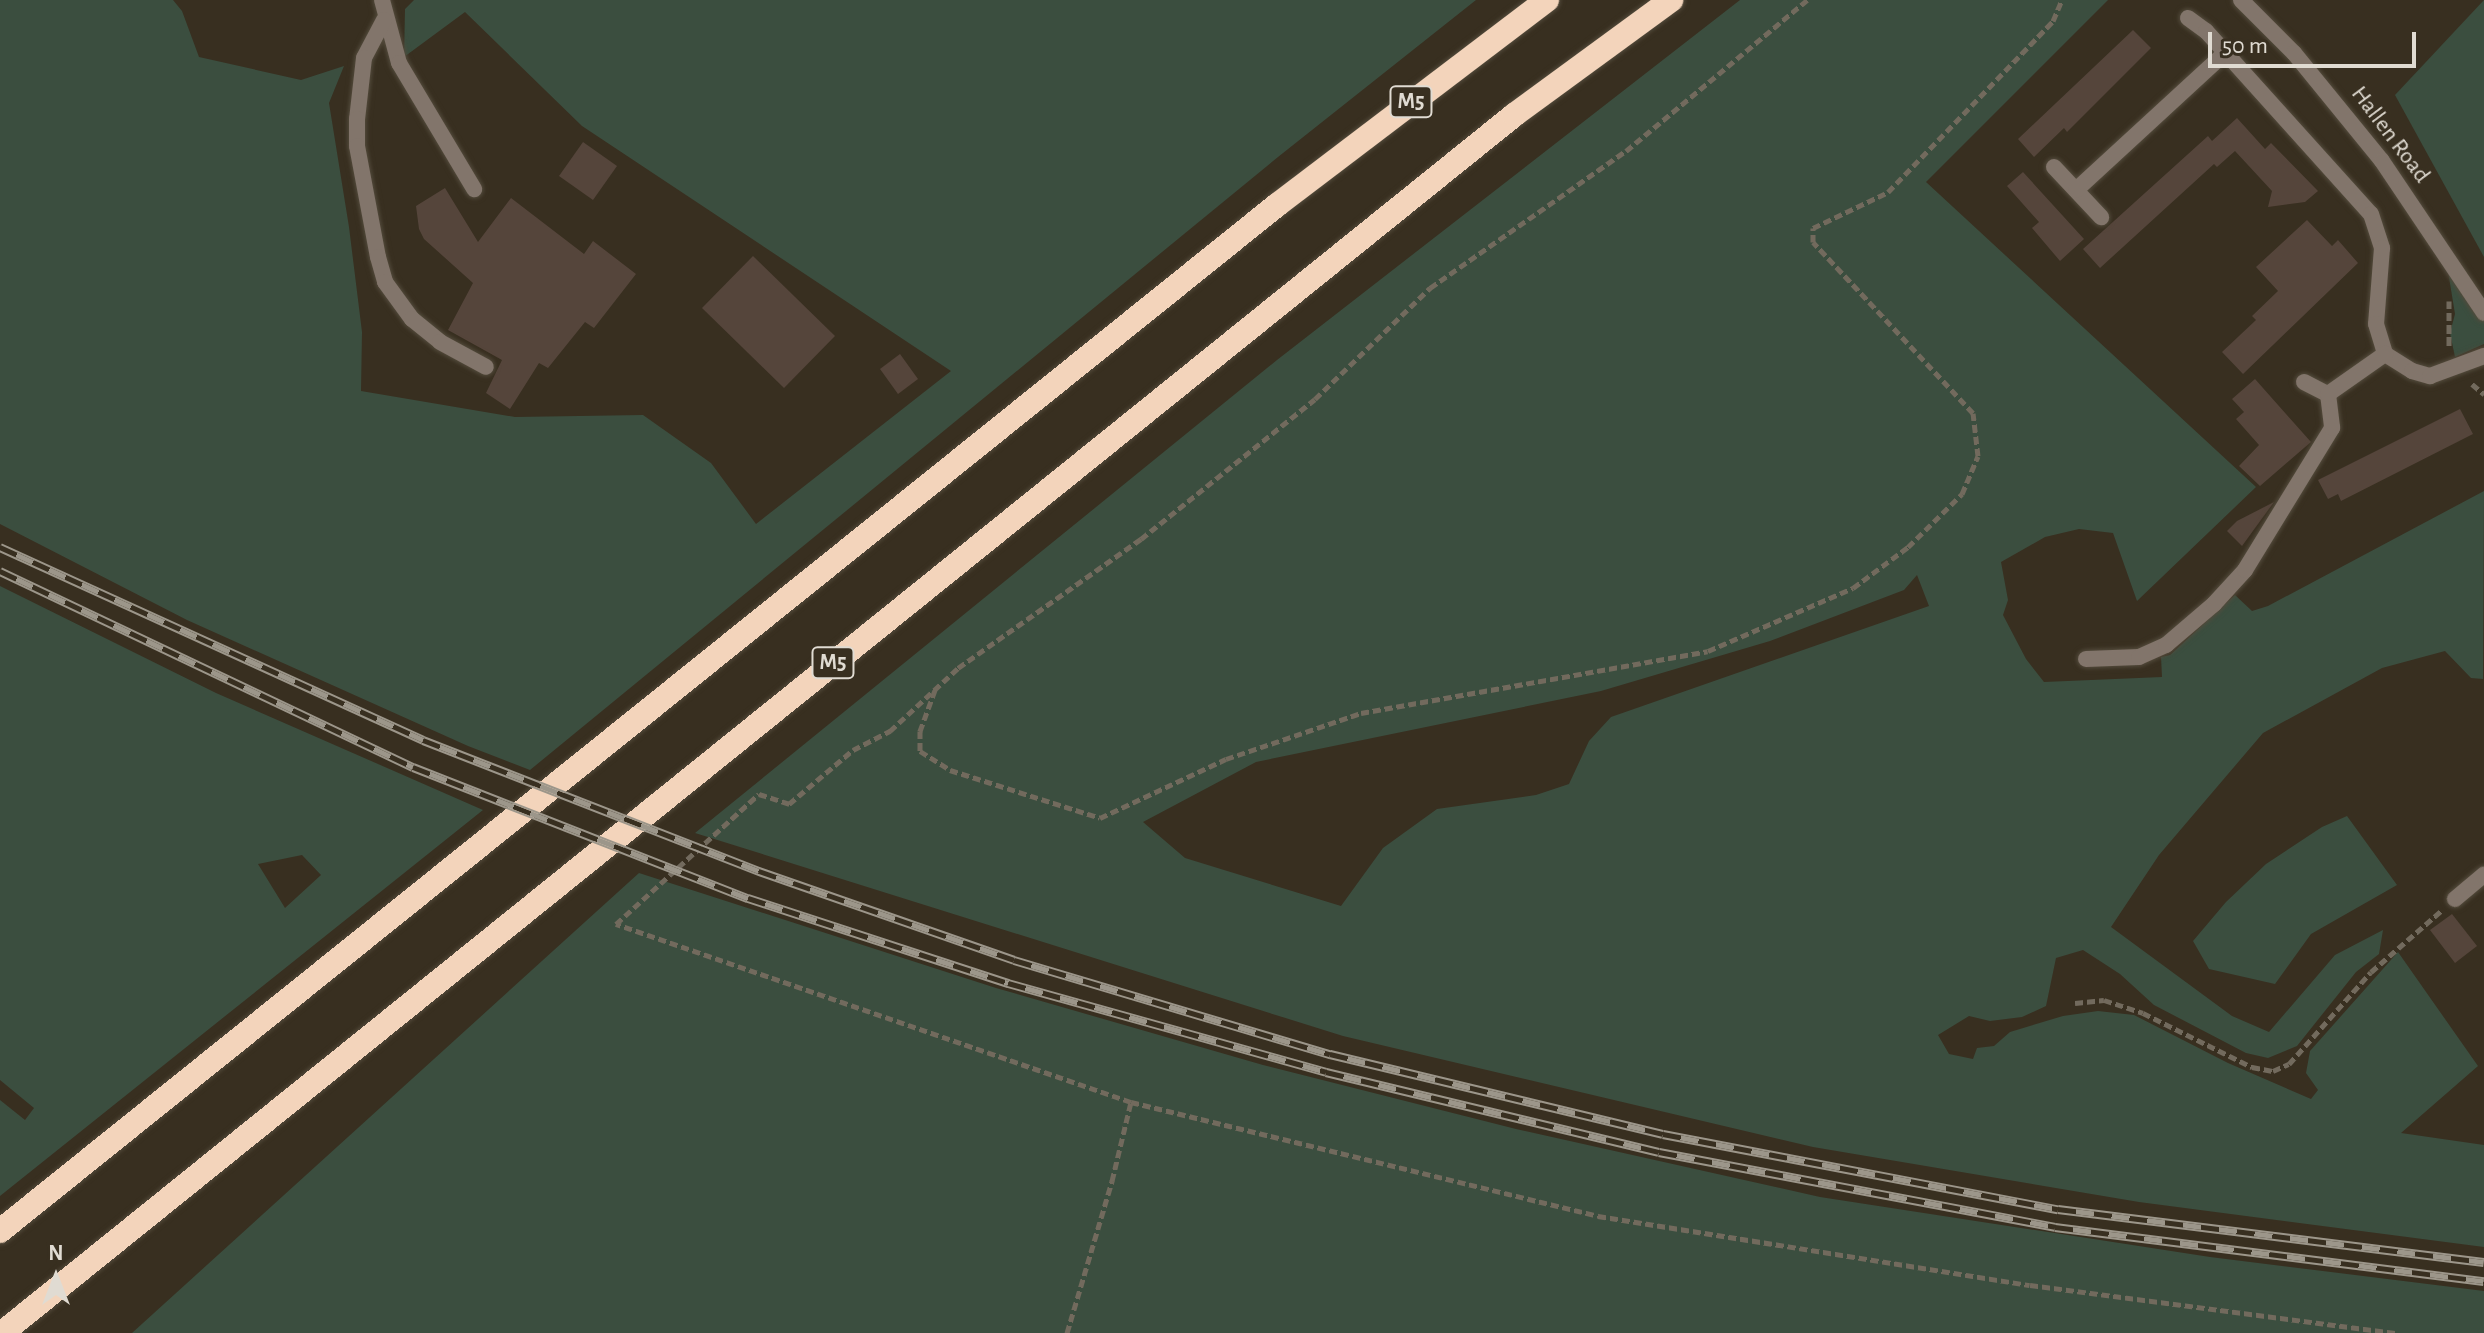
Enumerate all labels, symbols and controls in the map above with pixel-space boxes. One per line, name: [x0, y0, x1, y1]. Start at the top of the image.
scale bar: [2212, 16, 2420, 66]
text: 50 m: [2222, 34, 2268, 58]
street label: Hallen Road: [2344, 81, 2436, 189]
road number: M5: [1389, 84, 1433, 120]
road number: M5: [811, 645, 855, 681]
north arrow: [16, 1237, 96, 1317]
text: N: [48, 1242, 64, 1264]

